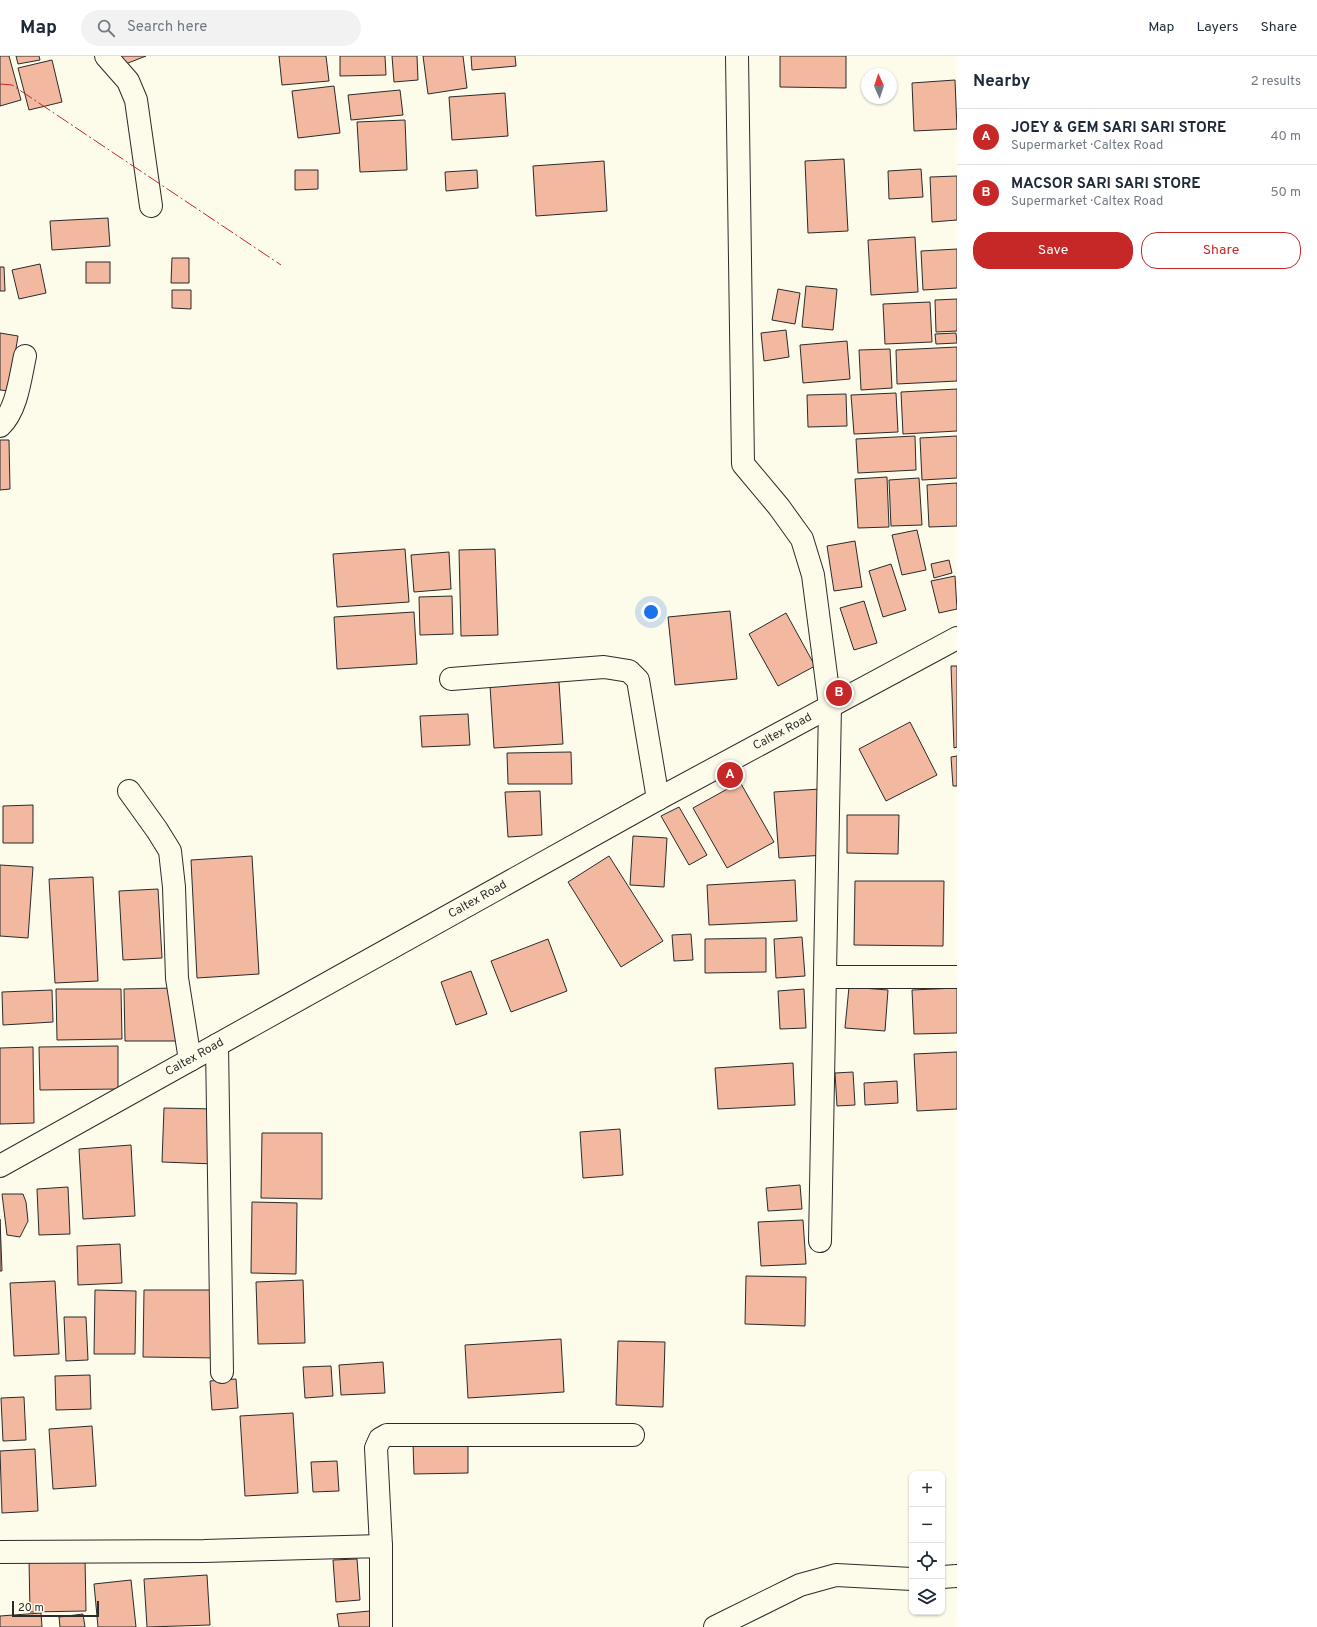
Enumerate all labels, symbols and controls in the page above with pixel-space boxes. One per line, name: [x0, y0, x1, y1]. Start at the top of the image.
search box: [81, 10, 361, 46]
text: Map: [20, 16, 57, 40]
icon: search: [95, 17, 117, 39]
text: Search here: [127, 18, 207, 37]
text: Map: [1148, 19, 1174, 36]
text: Layers: [1196, 19, 1238, 36]
text: Share: [1260, 19, 1297, 36]
north arrow: [861, 68, 897, 104]
text: Nearby: [973, 71, 1030, 93]
text: 2 results: [1251, 74, 1301, 90]
text: JOEY & GEM SARI SARI STORE: [1011, 119, 1226, 138]
text: A: [981, 129, 991, 145]
text: 40 m: [1271, 129, 1301, 145]
text: Supermarket · Caltex Road: [1011, 138, 1163, 154]
text: MACSOR SARI SARI STORE: [1011, 175, 1201, 194]
text: B: [982, 185, 990, 201]
text: 50 m: [1271, 185, 1301, 201]
text: Supermarket · Caltex Road: [1011, 194, 1163, 210]
button: Save: [973, 232, 1133, 269]
button: Share: [1141, 232, 1301, 269]
your location: [641, 602, 661, 622]
pin: B: [826, 678, 852, 708]
street label: Caltex Road: [750, 710, 815, 754]
pin: A: [717, 760, 743, 790]
street label: Caltex Road: [446, 877, 510, 922]
street label: Caltex Road: [163, 1035, 227, 1080]
map controls: [909, 1471, 945, 1615]
button: +: [909, 1471, 945, 1507]
button: −: [909, 1507, 945, 1543]
button: locate: [909, 1543, 945, 1579]
button: layers: [909, 1579, 945, 1615]
scale bar: [12, 1599, 99, 1618]
text: 20 m: [18, 1601, 44, 1615]

